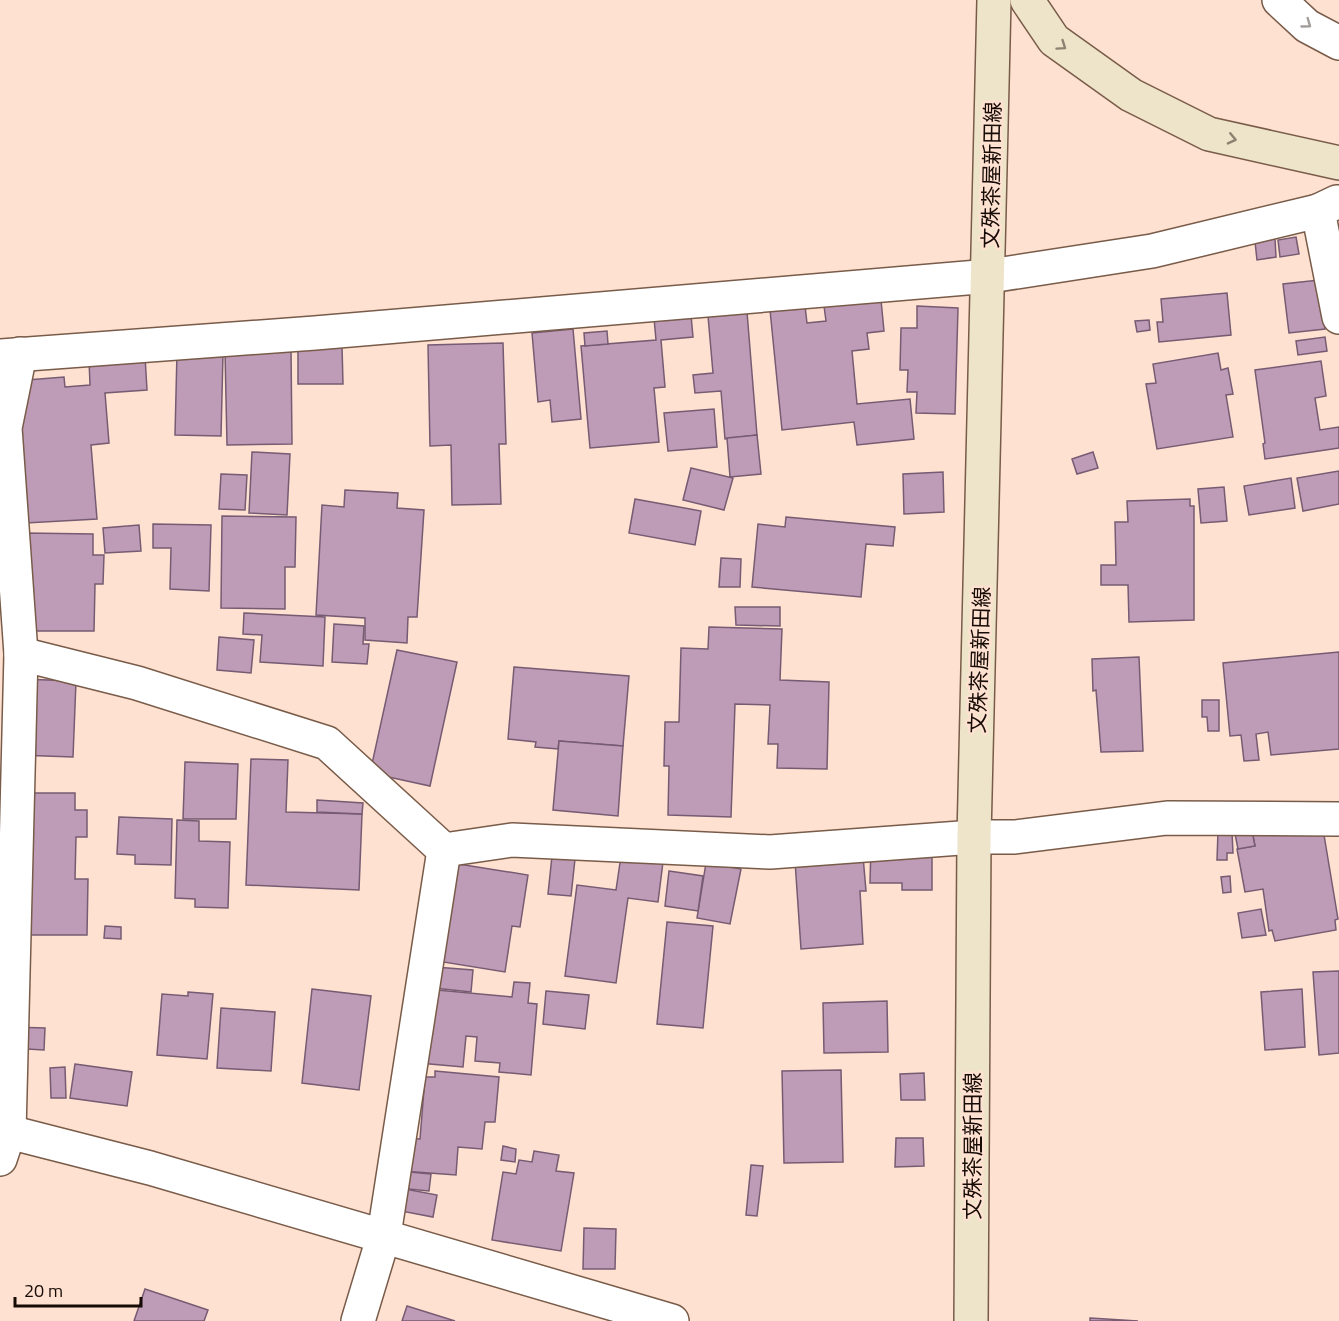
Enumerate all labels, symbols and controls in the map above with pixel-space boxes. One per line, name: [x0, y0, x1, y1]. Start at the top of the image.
one-way arrow: [1301, 17, 1312, 28]
one-way arrow: [1056, 39, 1067, 50]
street label: 文殊茶屋新田線: [974, 101, 1008, 249]
one-way arrow: [1227, 132, 1237, 145]
street label: 文殊茶屋新田線: [960, 586, 998, 734]
street label: 文殊茶屋新田線: [956, 1073, 988, 1220]
scale bar: [15, 1270, 141, 1308]
text: 20 m: [24, 1277, 63, 1304]

